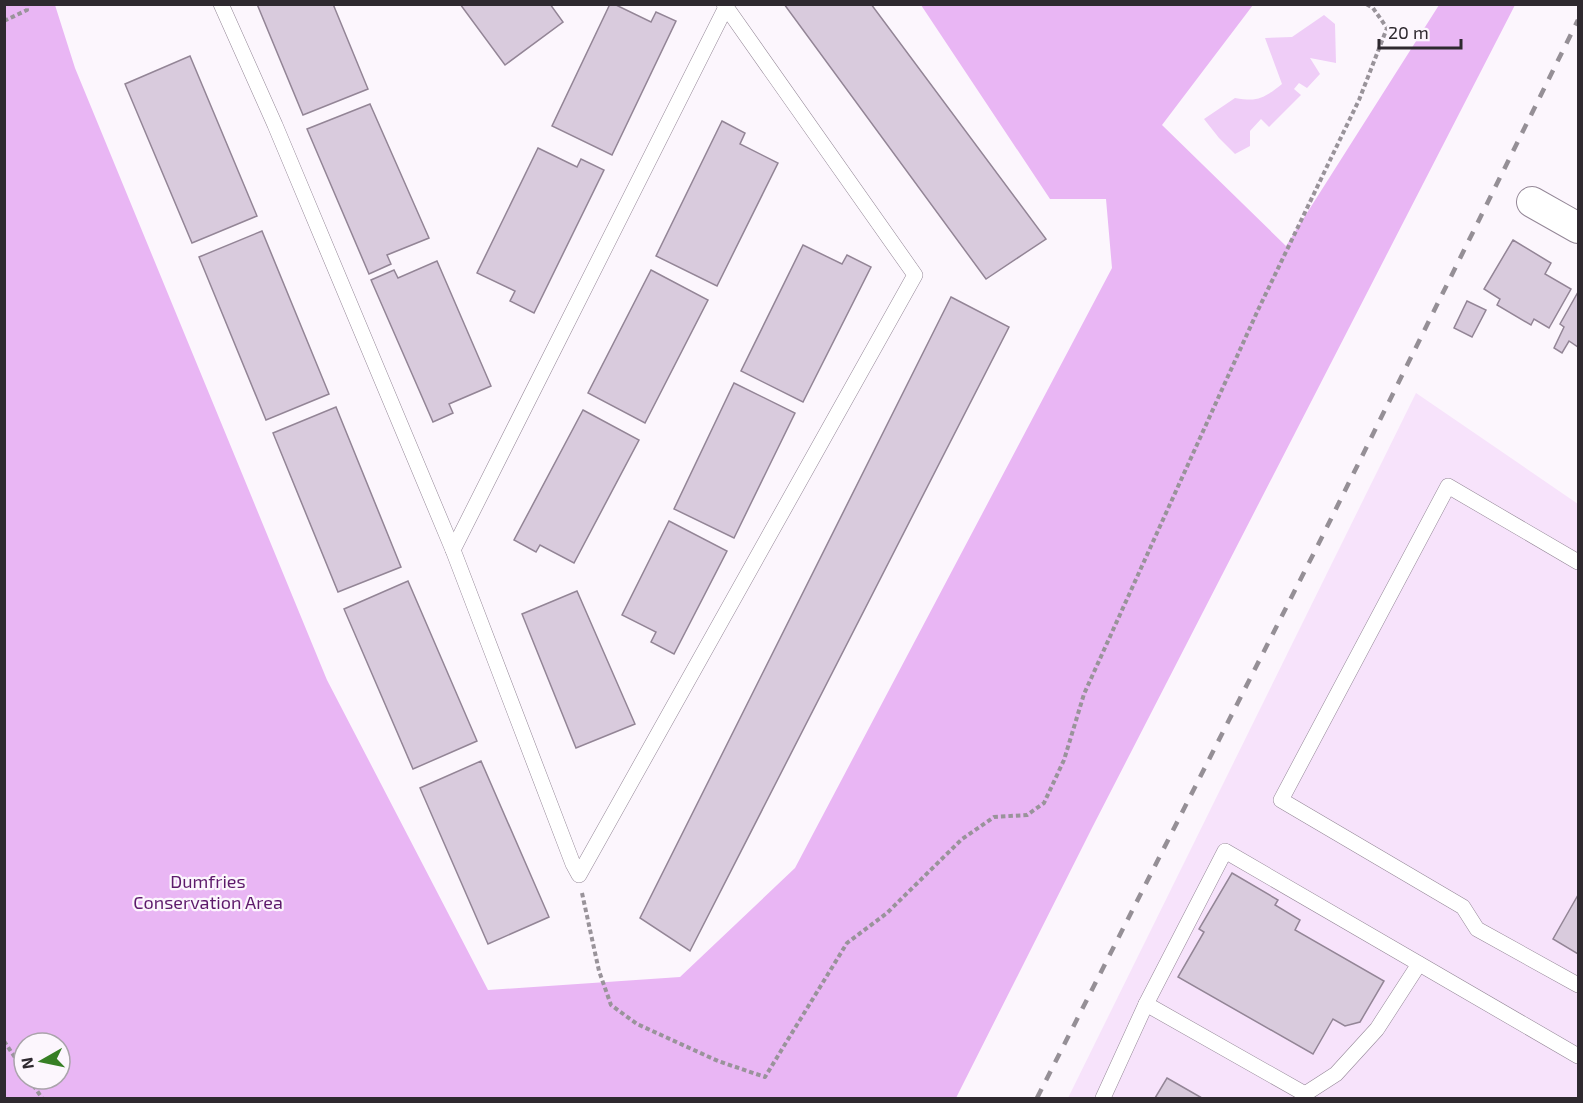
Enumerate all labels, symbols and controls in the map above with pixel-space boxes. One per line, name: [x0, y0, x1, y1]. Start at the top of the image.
scale bar: [1379, 12, 1462, 50]
text: 20 m: [1388, 21, 1429, 43]
park label: Dumfries Conservation Area: [133, 870, 283, 913]
north arrow: [12, 1031, 72, 1091]
text: N: [16, 1056, 37, 1071]

